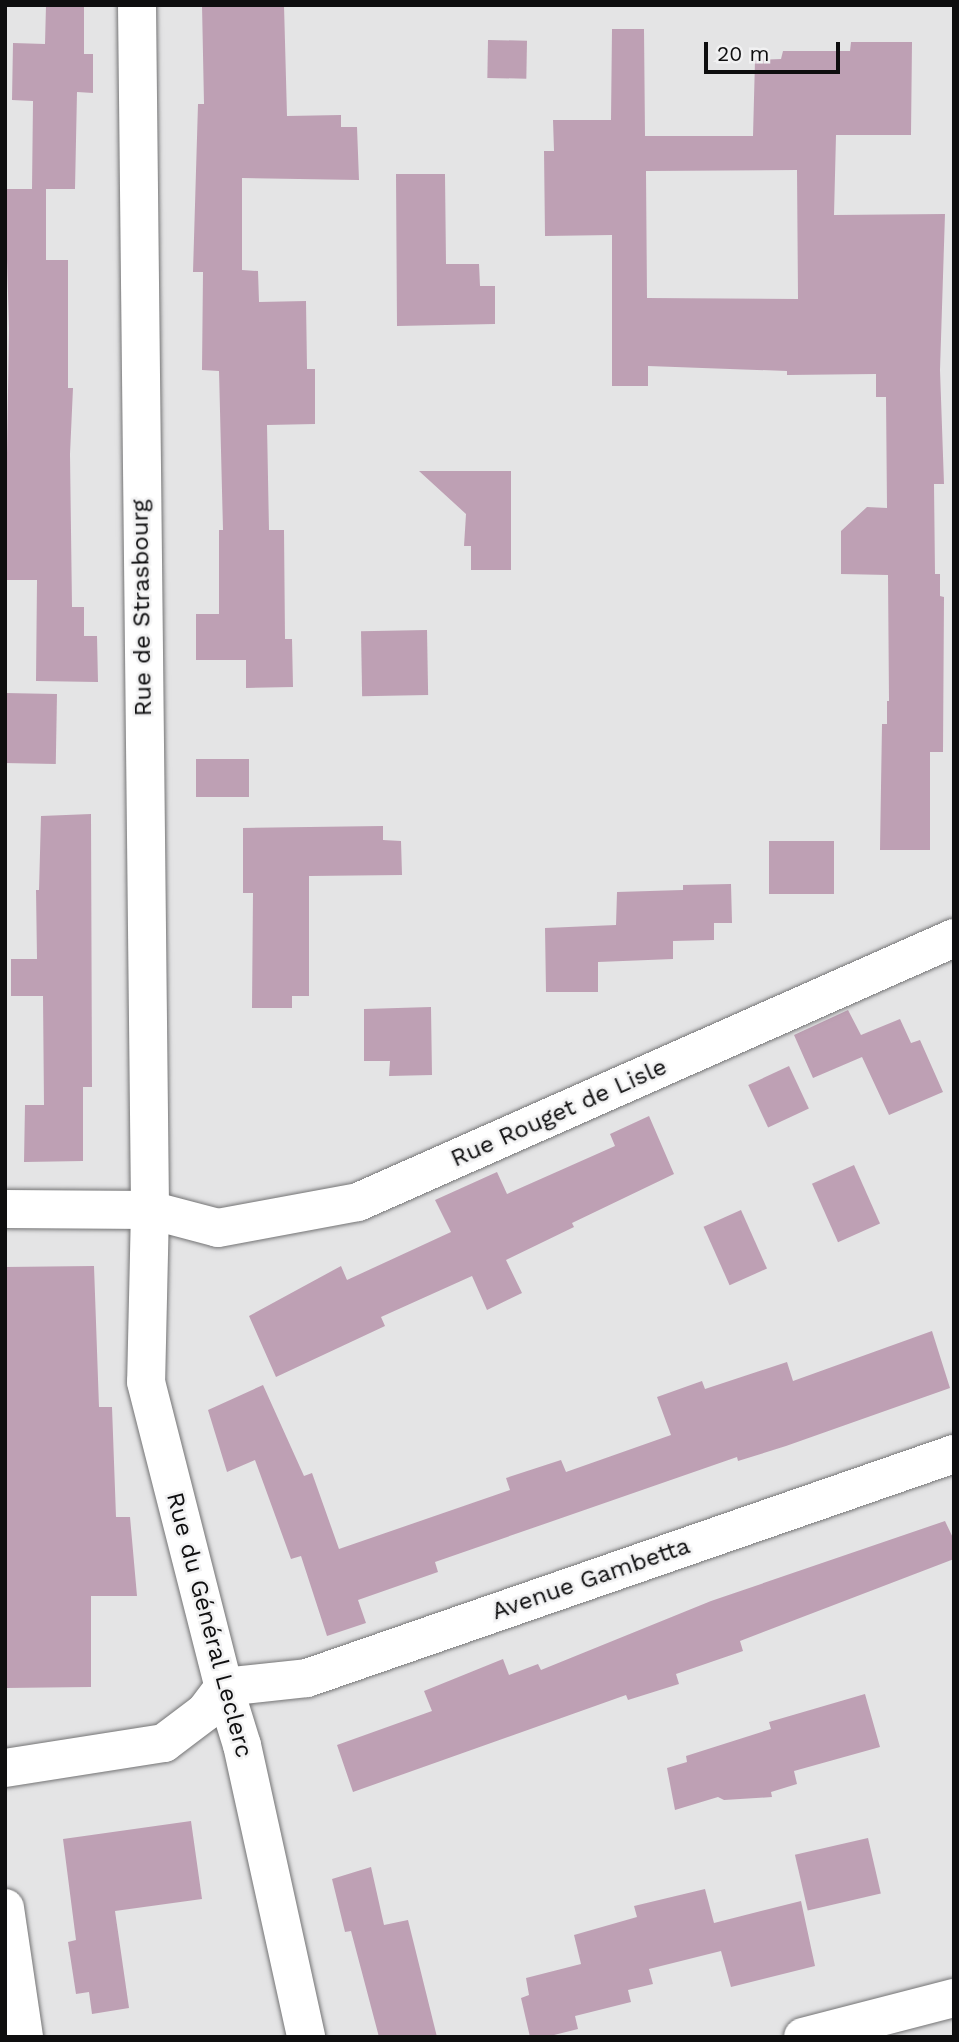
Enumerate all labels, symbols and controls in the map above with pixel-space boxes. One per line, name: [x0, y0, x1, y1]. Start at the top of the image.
scale bar: [707, 28, 844, 72]
text: 20 m: [717, 41, 769, 66]
street label: Rue de Strasbourg: [126, 499, 158, 717]
street label: Rue Rouget de Lisle: [447, 1052, 671, 1174]
street label: Rue du Général Leclerc: [160, 1489, 258, 1761]
street label: Avenue Gambetta: [488, 1532, 694, 1626]

